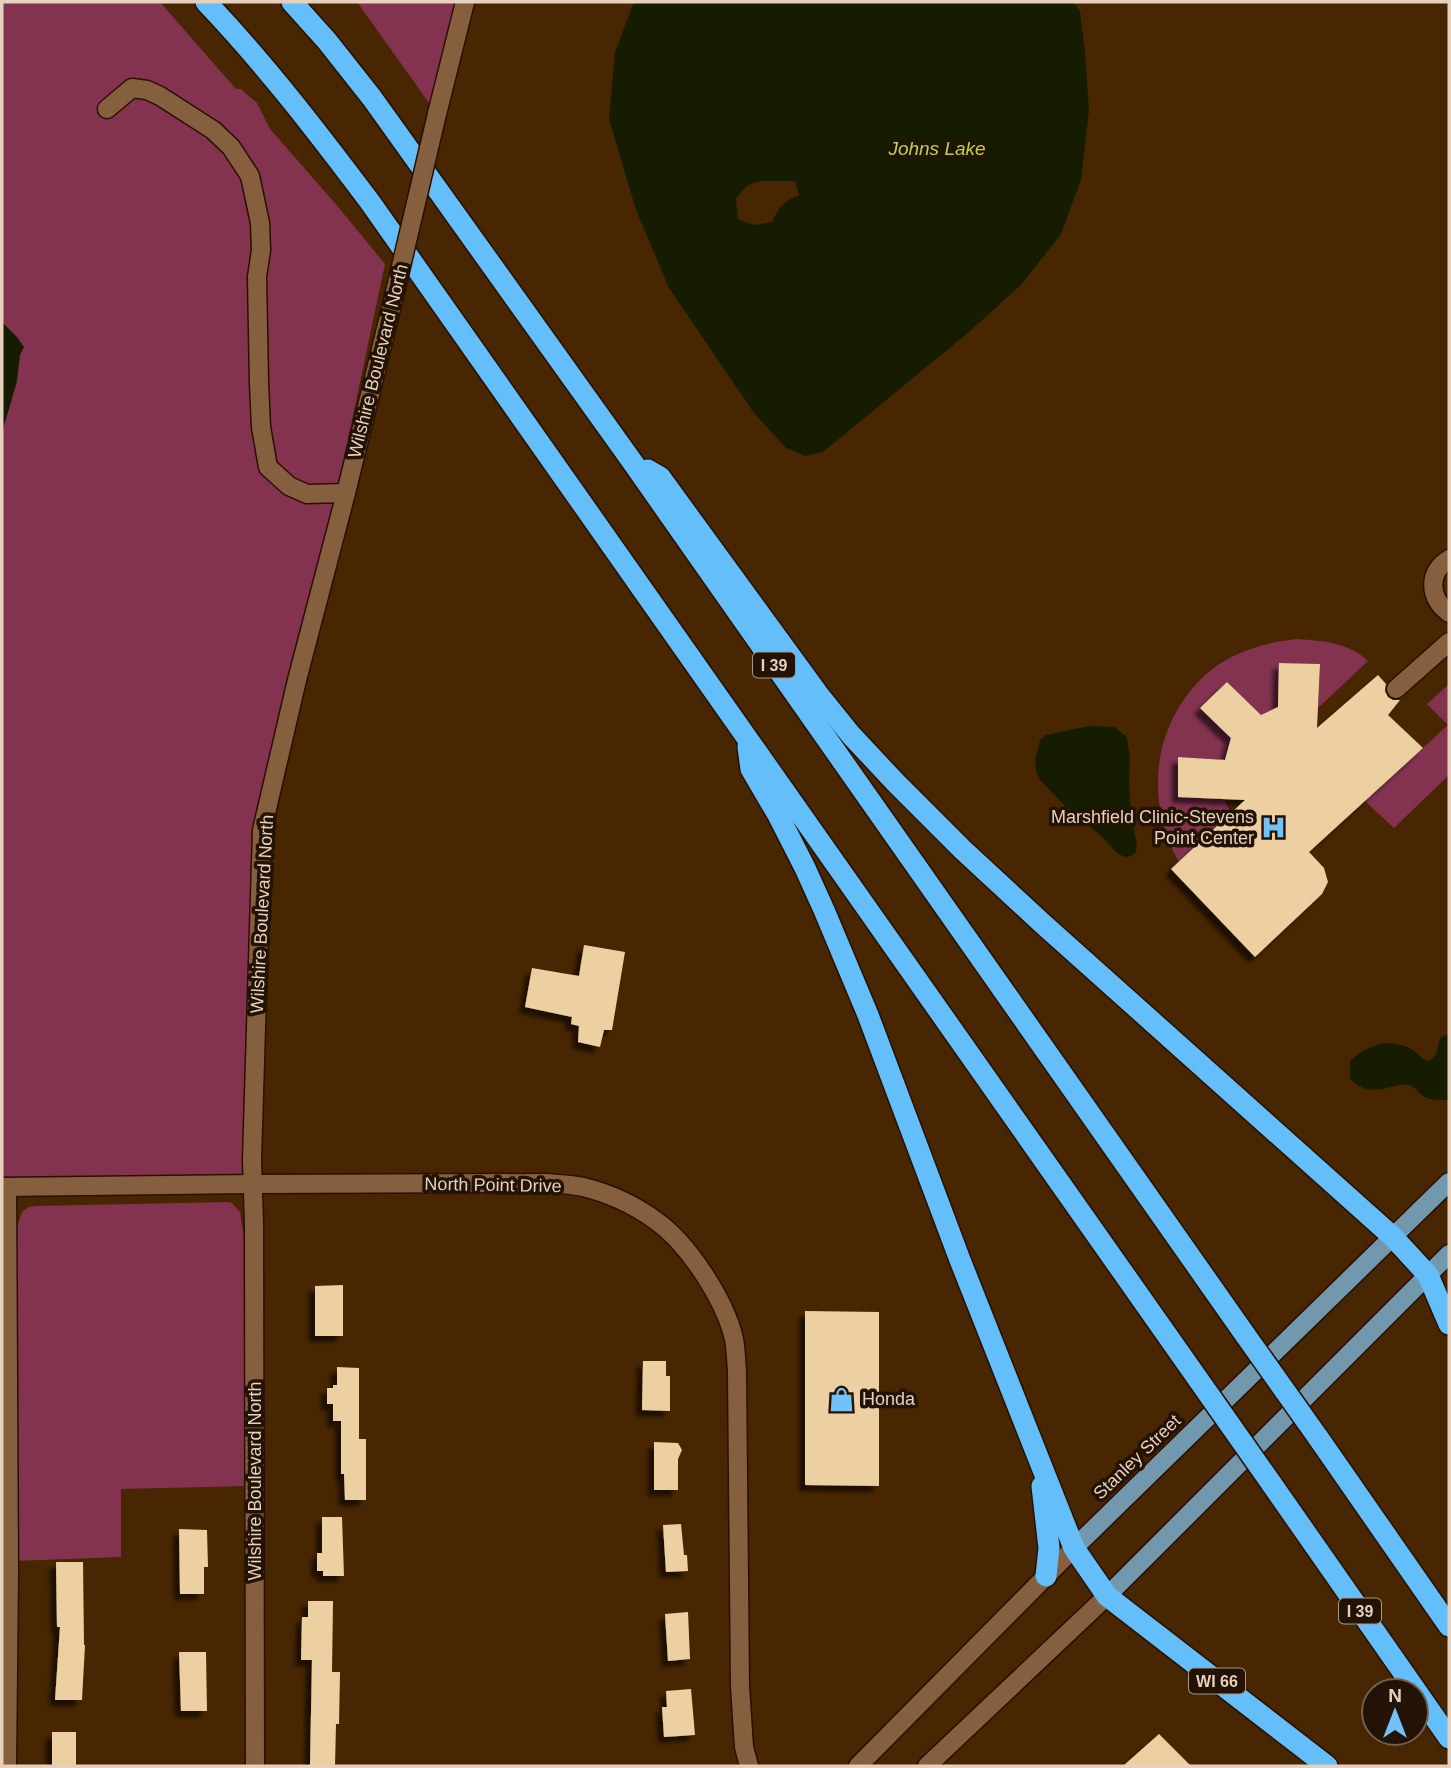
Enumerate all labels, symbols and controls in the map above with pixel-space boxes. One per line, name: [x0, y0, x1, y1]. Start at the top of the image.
water label: Johns Lake: [887, 138, 986, 159]
street label: Wilshire Boulevard North: [344, 262, 412, 460]
road number: I 39: [753, 652, 795, 678]
place label: Marshfield Clinic-Stevens Point Center: [1051, 807, 1254, 848]
hospital icon: Marshfield Clinic-Stevens Point Center: [1260, 813, 1288, 841]
street label: Wilshire Boulevard North: [247, 814, 277, 1014]
street label: North Point Drive: [424, 1174, 562, 1196]
street label: Wilshire Boulevard North: [245, 1381, 265, 1581]
shop icon: Honda: [828, 1385, 856, 1413]
place label: Honda: [862, 1389, 916, 1409]
street label: Stanley Street: [1089, 1411, 1185, 1503]
road number: I 39: [1339, 1598, 1381, 1624]
road number: WI 66: [1189, 1668, 1245, 1694]
north arrow: [1360, 1677, 1430, 1747]
text: N: [1388, 1685, 1402, 1706]

